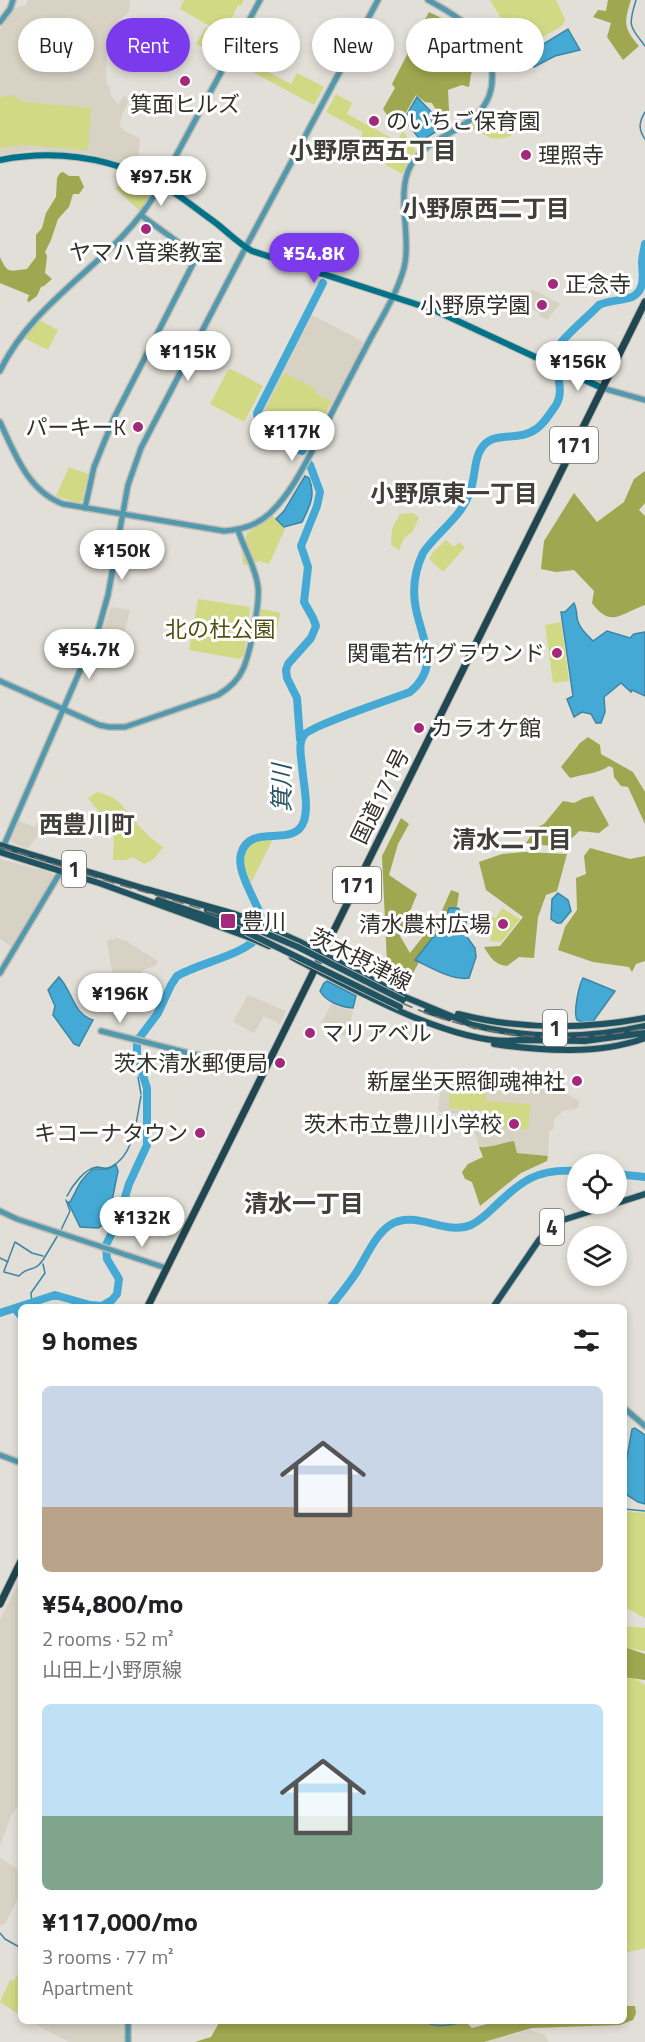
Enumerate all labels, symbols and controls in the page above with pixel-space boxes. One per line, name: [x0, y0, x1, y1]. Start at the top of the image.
chip: Buy: [18, 18, 94, 72]
chip: Rent: [106, 18, 190, 72]
chip: Filters: [202, 18, 300, 72]
chip: New: [312, 18, 394, 72]
chip: Apartment: [406, 18, 544, 72]
marker: 箕面ヒルズ: [178, 74, 192, 88]
place label: 箕面ヒルズ: [130, 87, 240, 121]
place label: のいちご保育園: [386, 104, 540, 138]
marker: のいちご保育園: [367, 114, 381, 128]
district label: 小野原西五丁目: [289, 132, 457, 168]
place label: 理照寺: [538, 138, 604, 172]
marker: 理照寺: [519, 148, 533, 162]
pin: ¥97.5K: [112, 156, 210, 207]
text: ¥97.5K: [130, 160, 192, 191]
district label: 小野原西二丁目: [402, 190, 570, 226]
marker: ヤマハ音楽教室: [139, 222, 153, 236]
pin: ¥54.8K: [265, 233, 363, 284]
place label: ヤマハ音楽教室: [69, 235, 223, 269]
text: ¥54.8K: [283, 237, 345, 268]
place label: 正念寺: [565, 267, 631, 301]
marker: 正念寺: [546, 277, 560, 291]
place label: 小野原学園: [420, 288, 530, 322]
marker: 小野原学園: [535, 298, 549, 312]
pin: ¥115K: [146, 331, 230, 382]
text: ¥115K: [160, 335, 216, 366]
pin: ¥156K: [536, 341, 620, 392]
text: ¥156K: [550, 345, 606, 376]
place label: パーキーK: [25, 410, 126, 444]
pin: ¥117K: [250, 411, 334, 462]
text: ¥117K: [264, 415, 320, 446]
marker: パーキーK: [131, 420, 145, 434]
road number: 171: [550, 427, 598, 463]
district label: 小野原東一丁目: [370, 475, 538, 511]
pin: ¥150K: [80, 530, 164, 581]
text: ¥150K: [94, 534, 150, 565]
park label: 北の杜公園: [165, 612, 275, 646]
pin: ¥54.7K: [40, 629, 138, 680]
text: ¥54.7K: [58, 633, 120, 664]
place label: 関電若竹グラウンド: [347, 636, 545, 670]
marker: 関電若竹グラウンド: [550, 646, 564, 660]
place label: カラオケ館: [431, 711, 541, 745]
marker: カラオケ館: [412, 721, 426, 735]
street label: 国道171号: [342, 742, 418, 850]
water label: 箕川: [263, 761, 299, 812]
district label: 西豊川町: [39, 806, 135, 842]
district label: 清水二丁目: [452, 821, 572, 857]
road number: 1: [62, 851, 86, 887]
road number: 171: [333, 867, 381, 903]
place label: 豊川: [242, 904, 286, 938]
place label: 清水農村広場: [359, 907, 491, 941]
marker: 豊川: [219, 912, 237, 930]
marker: 清水農村広場: [496, 917, 510, 931]
street label: 茨木摂津線: [304, 919, 418, 999]
pin: ¥196K: [78, 973, 162, 1024]
text: ¥196K: [92, 977, 148, 1008]
road number: 1: [543, 1010, 567, 1046]
place label: マリアベル: [322, 1016, 432, 1050]
marker: マリアベル: [303, 1026, 317, 1040]
place label: 茨木清水郵便局: [114, 1046, 268, 1080]
marker: 茨木清水郵便局: [273, 1056, 287, 1070]
place label: 新屋坐天照御魂神社: [367, 1064, 565, 1098]
marker: 新屋坐天照御魂神社: [570, 1074, 584, 1088]
place label: 茨木市立豊川小学校: [304, 1107, 502, 1141]
place label: キコーナタウン: [34, 1116, 188, 1150]
marker: 茨木市立豊川小学校: [507, 1117, 521, 1131]
marker: キコーナタウン: [193, 1126, 207, 1140]
map controls: [567, 1154, 627, 1286]
button: locate: [567, 1154, 627, 1214]
district label: 清水一丁目: [244, 1185, 364, 1221]
pin: ¥132K: [100, 1197, 184, 1248]
text: ¥132K: [114, 1201, 170, 1232]
road number: 4: [540, 1209, 564, 1245]
button: layers: [567, 1226, 627, 1286]
text: 9 homes: [42, 1321, 138, 1360]
icon: filters: [570, 1324, 603, 1357]
icon: home: [269, 1425, 377, 1533]
text: ¥54,800/mo: [42, 1584, 183, 1623]
text: 2 rooms · 52 m²: [42, 1623, 174, 1654]
text: 山田上小野原線: [42, 1654, 182, 1685]
icon: home: [269, 1743, 377, 1851]
text: ¥117,000/mo: [42, 1902, 198, 1941]
text: 3 rooms · 77 m²: [42, 1941, 174, 1972]
text: Apartment: [42, 1972, 133, 2003]

